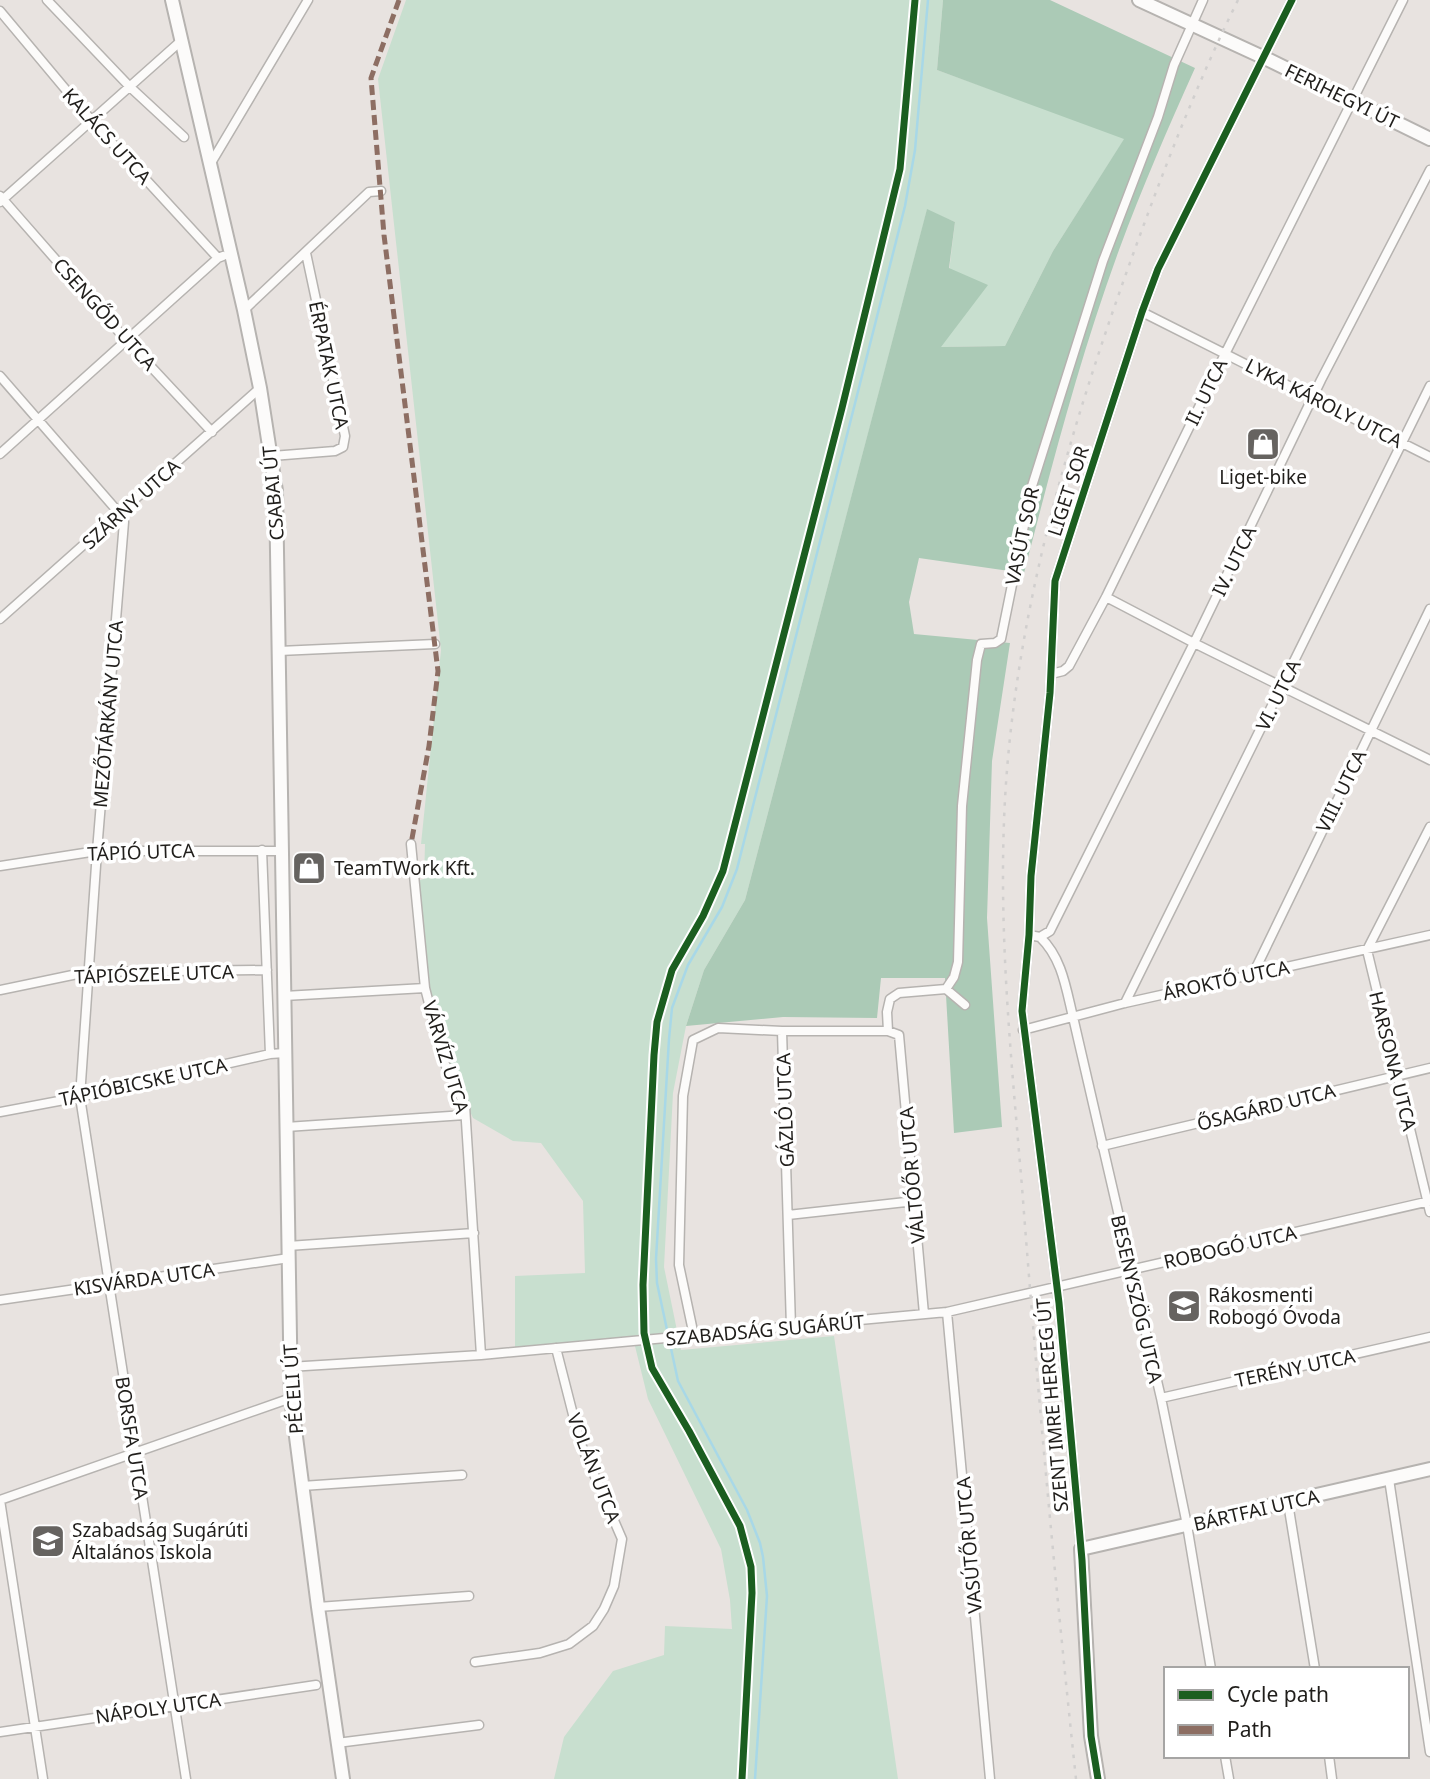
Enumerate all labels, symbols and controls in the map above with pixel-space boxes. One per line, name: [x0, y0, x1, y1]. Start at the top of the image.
street label: FERIHEGYI ÚT: [1281, 57, 1404, 135]
street label: KALÁCS UTCA: [57, 82, 158, 190]
street label: CSENGŐD UTCA: [47, 252, 163, 377]
street label: ÉRPATAK UTCA: [303, 299, 355, 432]
street label: LYKA KÁROLY UTCA: [1241, 352, 1408, 454]
street label: II. UTCA: [1179, 354, 1234, 430]
shop icon: Liget-bike: [1244, 425, 1282, 463]
street label: LIGET SOR: [1041, 442, 1095, 539]
street label: CSABAI ÚT: [256, 444, 290, 541]
street label: SZÁRNY UTCA: [76, 452, 186, 555]
place label: Liget-bike: [1219, 464, 1307, 490]
street label: VASÚT SOR: [999, 484, 1045, 587]
street label: IV. UTCA: [1206, 521, 1263, 600]
street label: MEZŐTÁRKÁNY UTCA: [87, 618, 129, 809]
street label: VI. UTCA: [1250, 654, 1307, 735]
street label: VIII. UTCA: [1310, 745, 1373, 837]
street label: TÁPIÓ UTCA: [87, 837, 196, 867]
shop icon: TeamTWork Kft.: [290, 849, 328, 887]
place label: TeamTWork Kft.: [334, 855, 475, 881]
street label: ÁROKTŐ UTCA: [1160, 954, 1293, 1006]
street label: TÁPIÓSZELE UTCA: [74, 958, 235, 990]
street label: HARSONA UTCA: [1363, 988, 1423, 1134]
street label: VÁRVÍZ UTCA: [417, 998, 476, 1117]
street label: TÁPIÓBICSKE UTCA: [57, 1051, 230, 1112]
street label: GÁZLÓ UTCA: [770, 1052, 800, 1168]
street label: ŐSAGÁRD UTCA: [1194, 1077, 1339, 1137]
street label: VÁLTÓŐR UTCA: [893, 1105, 931, 1244]
street label: BESENYSZÖG UTCA: [1105, 1212, 1169, 1387]
street label: ROBOGÓ UTCA: [1161, 1219, 1300, 1275]
street label: KISVÁRDA UTCA: [72, 1256, 217, 1302]
place label: Rákosmenti Robogó Óvoda: [1208, 1282, 1341, 1330]
school or university icon: Rákosmenti Robogó Óvoda: [1165, 1287, 1203, 1325]
street label: SZENT IMRE HERCEG ÚT: [1030, 1296, 1074, 1513]
street label: SZABADSÁG SUGÁRÚT: [665, 1308, 866, 1352]
street label: TERÉNY UTCA: [1233, 1342, 1358, 1393]
street label: PÉCELI ÚT: [277, 1343, 309, 1435]
street label: BORSFA UTCA: [109, 1375, 155, 1502]
street label: VOLÁN UTCA: [561, 1409, 627, 1527]
street label: VASÚTŐR UTCA: [950, 1475, 988, 1614]
street label: BÁRTFAI UTCA: [1191, 1483, 1322, 1537]
place label: Szabadság Sugárúti Általános Iskola: [72, 1517, 248, 1565]
school or university icon: Szabadság Sugárúti Általános Iskola: [29, 1522, 67, 1560]
legend: [1164, 1667, 1409, 1758]
text: Cycle path: [1227, 1680, 1329, 1708]
street label: NÁPOLY UTCA: [94, 1686, 223, 1730]
text: Path: [1227, 1715, 1272, 1743]

